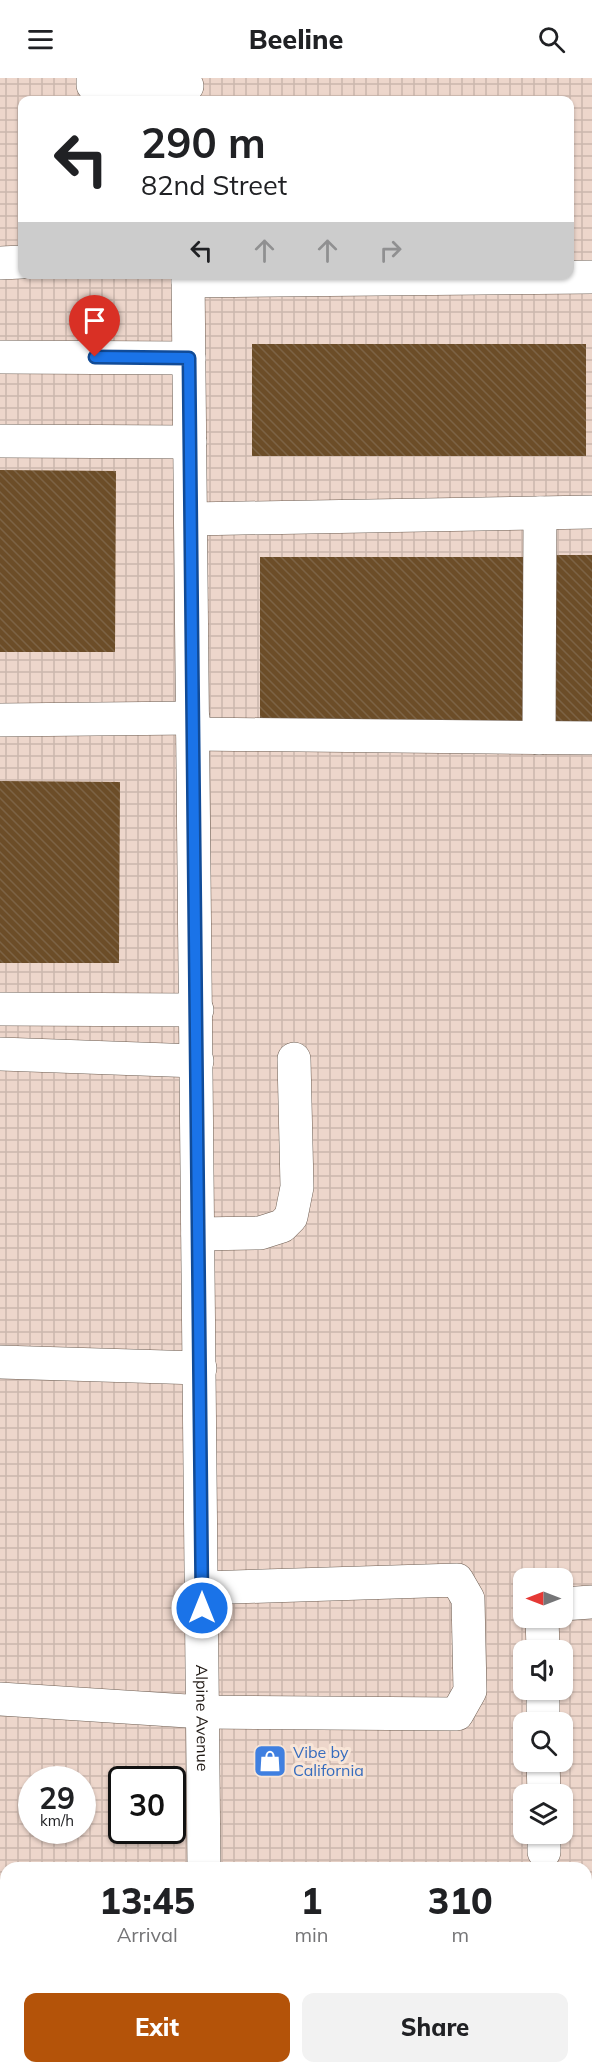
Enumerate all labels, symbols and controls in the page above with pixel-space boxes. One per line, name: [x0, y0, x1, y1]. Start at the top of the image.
text: Beeline: [249, 22, 343, 56]
icon: menu: [24, 23, 57, 56]
icon: search: [535, 23, 568, 56]
text: 290 m: [141, 116, 266, 169]
icon: left: [42, 120, 120, 198]
text: 82nd Street: [141, 168, 287, 202]
icon: left: [185, 234, 218, 267]
icon: ahead: [248, 234, 281, 267]
icon: ahead: [311, 234, 344, 267]
icon: right: [374, 234, 407, 267]
pin: [69, 295, 120, 357]
icon: arrive: [78, 304, 111, 337]
north arrow: [513, 1568, 573, 1628]
map controls: [513, 1568, 573, 1844]
position arrow: [170, 1576, 234, 1640]
button: sound: [513, 1640, 573, 1700]
street label: Alpine Avenue: [192, 1664, 213, 1772]
button: search: [513, 1712, 573, 1772]
place label: Vibe by California: [293, 1742, 364, 1780]
shop icon: Vibe by California: [252, 1743, 288, 1779]
speed limit sign: 30: [108, 1766, 186, 1844]
text: 29: [39, 1779, 75, 1817]
button: layers: [513, 1784, 573, 1844]
text: km/h: [40, 1811, 74, 1830]
text: 13:45: [99, 1878, 195, 1923]
text: 1: [301, 1878, 322, 1923]
text: 310: [428, 1878, 493, 1923]
text: Arrival: [117, 1922, 178, 1947]
text: min: [294, 1922, 329, 1947]
text: m: [451, 1922, 469, 1947]
button: Exit: [24, 1993, 290, 2062]
button: Share: [302, 1993, 568, 2062]

